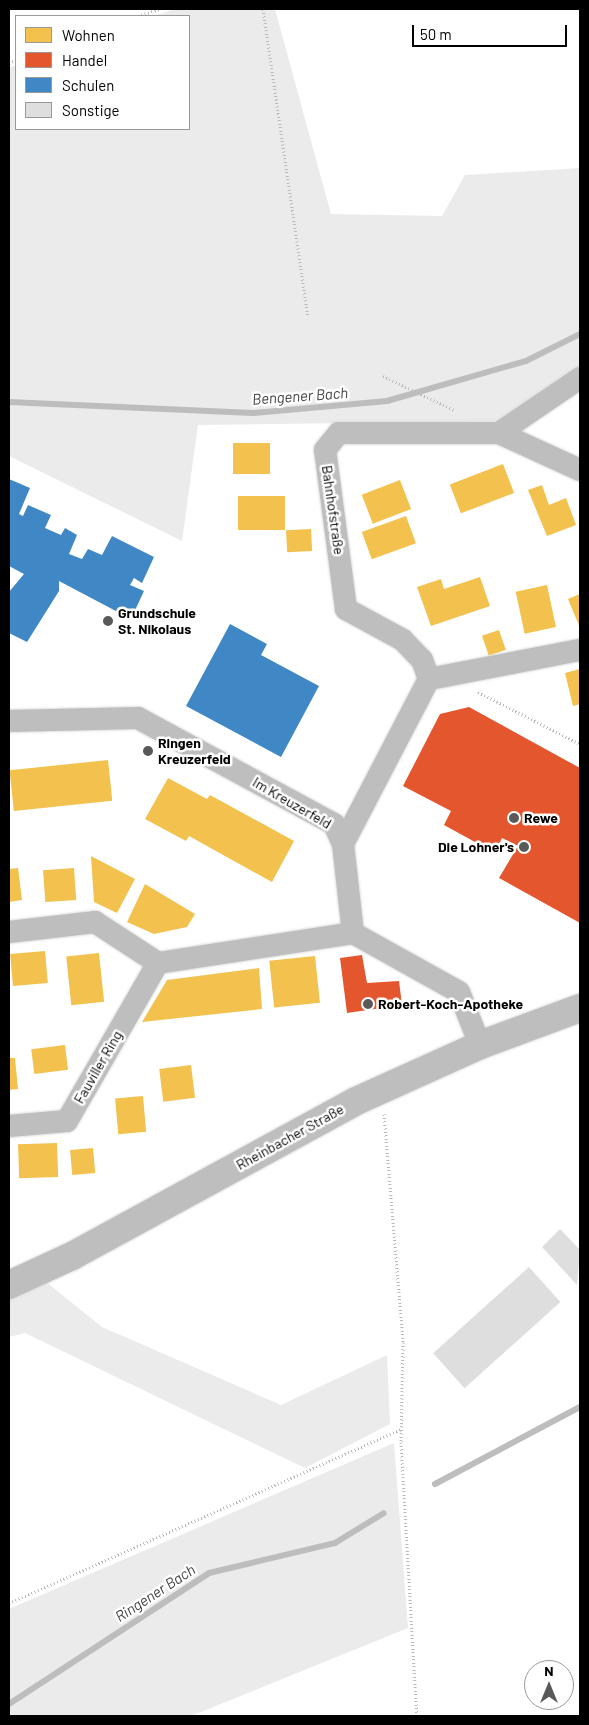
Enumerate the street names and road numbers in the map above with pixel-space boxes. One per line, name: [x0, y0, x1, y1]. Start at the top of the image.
street label: Bahnhofstraße: [318, 464, 348, 556]
street label: Im Kreuzerfeld: [250, 774, 334, 832]
street label: Fauviller Ring: [70, 1028, 126, 1106]
street label: Rheinbacher Straße: [233, 1101, 347, 1173]

